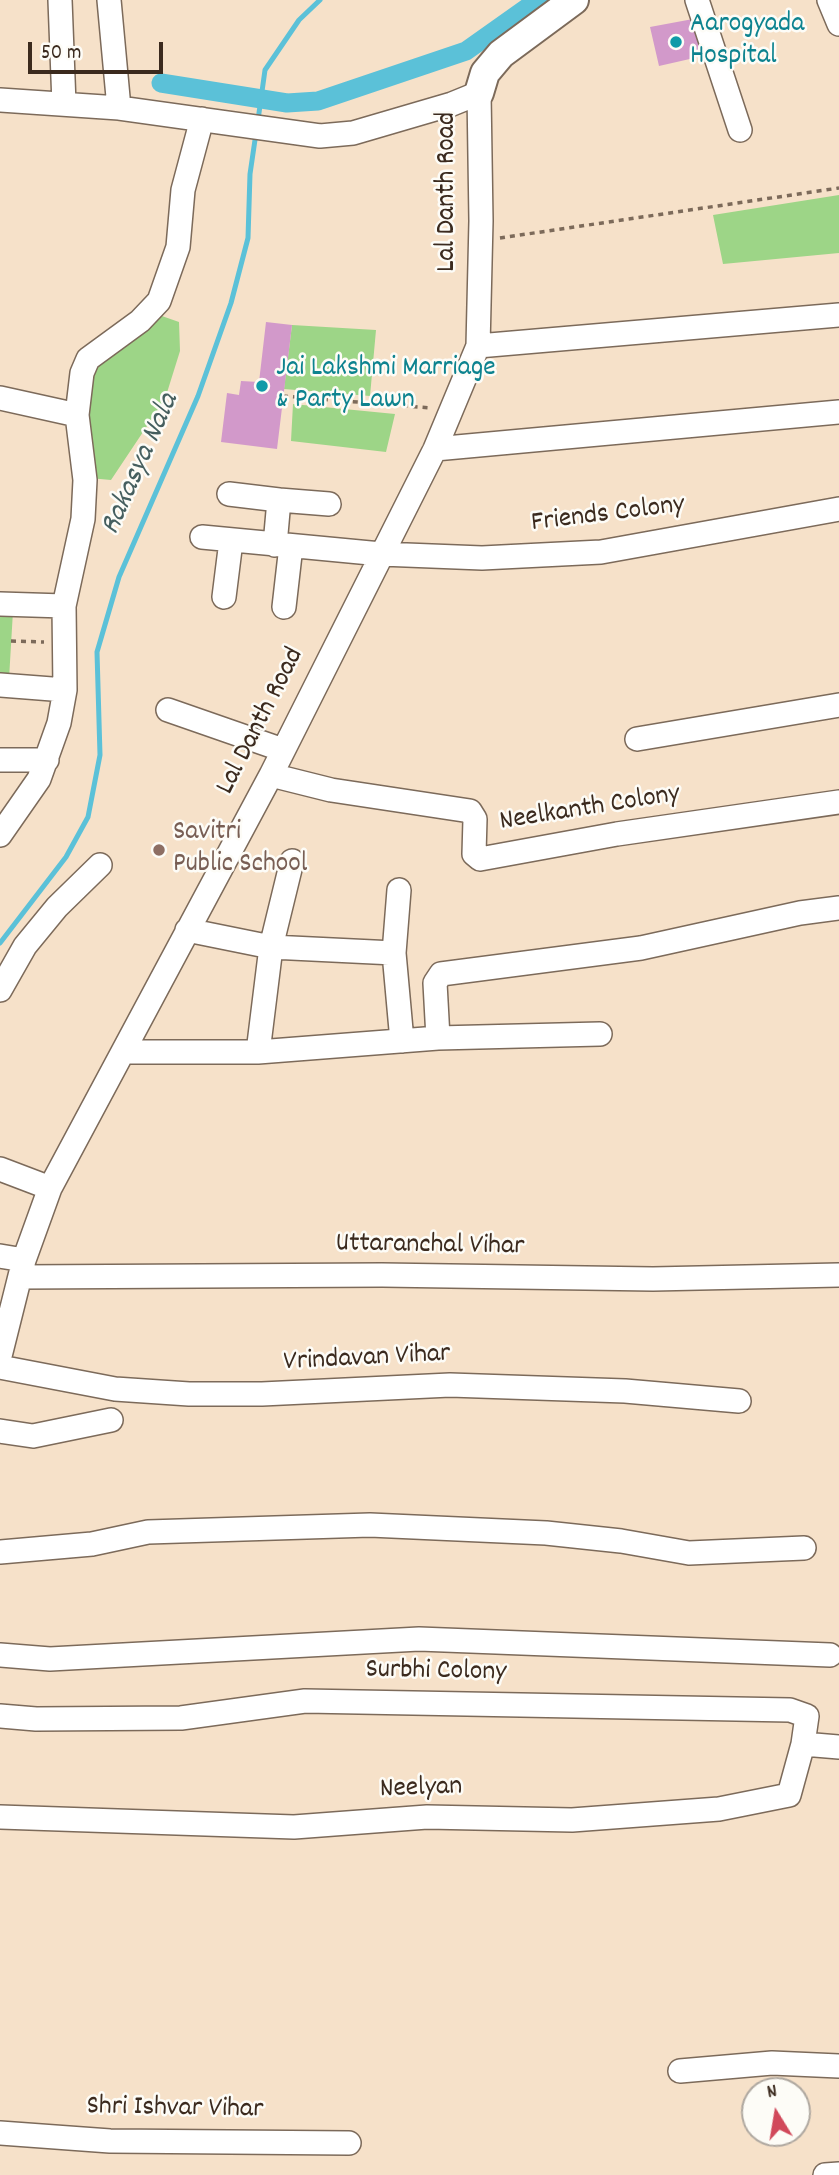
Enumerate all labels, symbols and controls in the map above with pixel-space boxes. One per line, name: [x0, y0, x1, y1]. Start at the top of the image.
place label: Aarogyada Hospital: [690, 9, 804, 75]
scale bar: [32, 28, 166, 72]
marker: Aarogyada Hospital: [668, 34, 684, 50]
text: 50 m: [41, 39, 81, 69]
street label: Lal Danth Road: [432, 112, 466, 272]
place label: Jai Lakshmi Marriage & Party Lawn: [276, 353, 495, 419]
marker: Jai Lakshmi Marriage & Party Lawn: [254, 378, 270, 394]
water label: Rakasya Nala: [95, 389, 189, 541]
street label: Friends Colony: [529, 490, 687, 542]
street label: Lal Danth Road: [211, 643, 313, 801]
street label: Neelkanth Colony: [498, 779, 682, 841]
place label: Savitri Public School: [173, 817, 307, 883]
marker: Savitri Public School: [151, 842, 167, 858]
street label: Uttaranchal Vihar: [335, 1229, 525, 1265]
street label: Vrindavan Vihar: [283, 1339, 451, 1381]
street label: Surbhi Colony: [365, 1655, 507, 1691]
street label: Neelyan: [379, 1772, 463, 1808]
north arrow: [741, 2077, 811, 2147]
text: N: [765, 2079, 779, 2107]
street label: Shri Ishvar Vihar: [86, 2092, 264, 2128]

